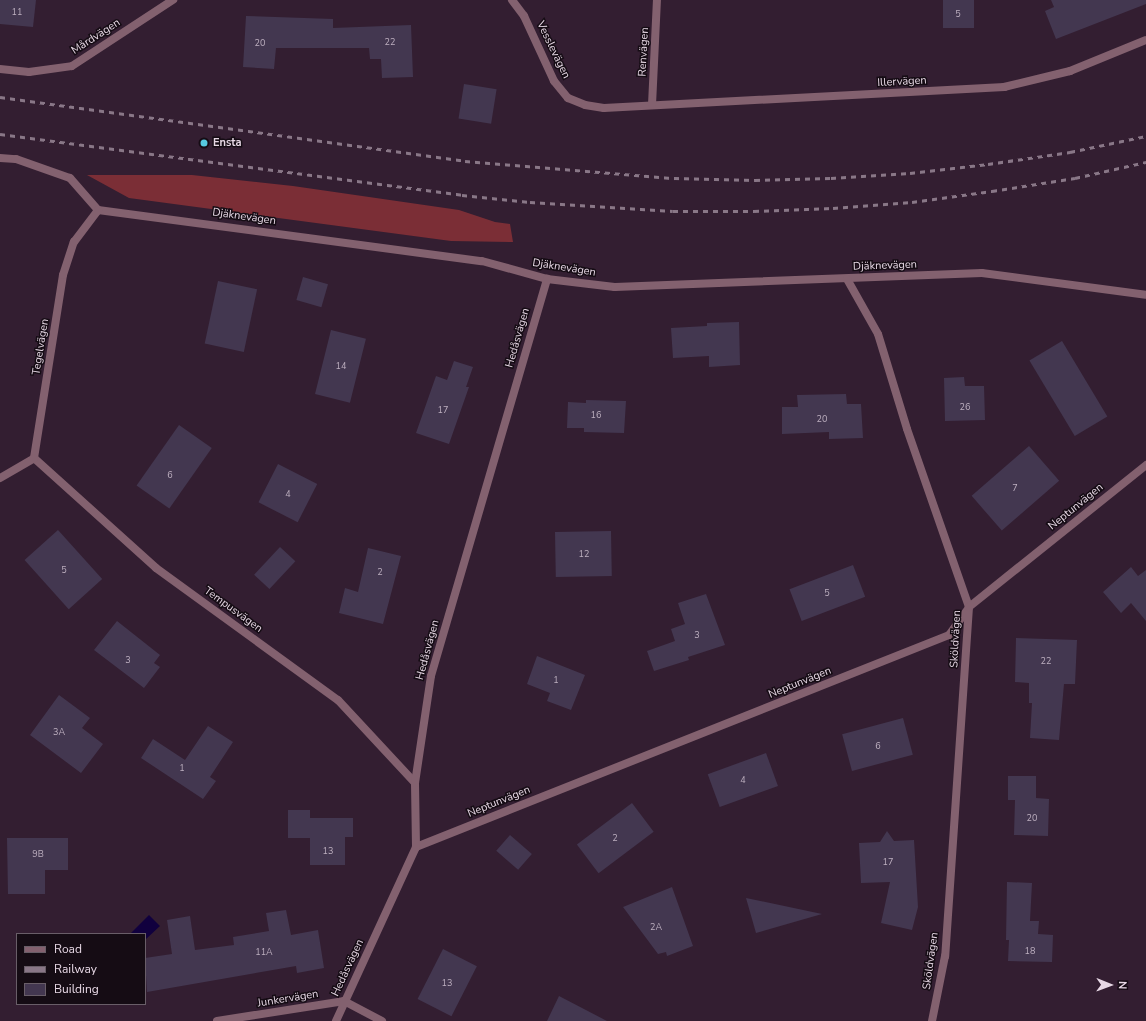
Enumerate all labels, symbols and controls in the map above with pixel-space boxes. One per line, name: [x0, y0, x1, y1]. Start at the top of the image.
house number: 11: [12, 7, 22, 17]
house number: 5: [955, 9, 961, 19]
street label: Mårdvägen: [69, 16, 123, 58]
street label: Vesslevägen: [533, 19, 573, 81]
street label: Renvägen: [636, 27, 652, 77]
house number: 22: [385, 37, 395, 47]
house number: 20: [255, 38, 265, 48]
street label: Illervägen: [877, 74, 927, 90]
place label: Ensta: [213, 136, 242, 150]
marker: Ensta: [198, 137, 210, 149]
street label: Djäknevägen: [211, 206, 277, 228]
street label: Djäknevägen: [531, 256, 597, 280]
street label: Djäknevägen: [853, 258, 917, 274]
street label: Hedåsvägen: [503, 307, 533, 369]
street label: Tegelvägen: [30, 318, 52, 376]
house number: 14: [336, 361, 346, 371]
house number: 26: [960, 402, 970, 412]
house number: 17: [438, 405, 448, 415]
house number: 16: [591, 410, 601, 420]
house number: 20: [817, 414, 827, 424]
house number: 6: [167, 470, 173, 480]
street label: Neptunvägen: [1046, 481, 1106, 533]
house number: 7: [1012, 483, 1018, 493]
house number: 4: [285, 489, 291, 499]
house number: 12: [579, 549, 589, 559]
house number: 5: [61, 565, 67, 575]
house number: 2: [377, 567, 383, 577]
street label: Tempusvägen: [201, 584, 265, 636]
house number: 5: [824, 588, 830, 598]
street label: Sköldvägen: [948, 610, 964, 668]
street label: Hedåsvägen: [414, 619, 442, 681]
house number: 3: [694, 630, 700, 640]
house number: 3: [125, 655, 131, 665]
house number: 22: [1041, 656, 1051, 666]
street label: Neptunvägen: [767, 664, 833, 702]
house number: 1: [553, 675, 559, 685]
house number: 3A: [53, 727, 65, 737]
house number: 6: [875, 741, 881, 751]
house number: 1: [179, 763, 185, 773]
house number: 4: [740, 775, 746, 785]
street label: Neptunvägen: [466, 783, 532, 821]
house number: 20: [1027, 813, 1037, 823]
house number: 2: [612, 833, 618, 843]
house number: 13: [323, 846, 333, 856]
house number: 9B: [32, 849, 44, 859]
house number: 17: [883, 857, 893, 867]
house number: 2A: [650, 922, 662, 932]
street label: Sköldvägen: [920, 931, 942, 991]
legend: [16, 933, 146, 1005]
street label: Hedåsvägen: [329, 937, 367, 999]
text: Road: [54, 941, 82, 957]
house number: 18: [1025, 946, 1035, 956]
house number: 11A: [255, 947, 273, 957]
text: Railway: [54, 961, 97, 977]
north arrow: [1090, 965, 1130, 1005]
house number: 13: [442, 978, 452, 988]
text: Building: [54, 981, 99, 997]
text: N: [1115, 981, 1130, 989]
street label: Junkervägen: [257, 988, 319, 1010]

